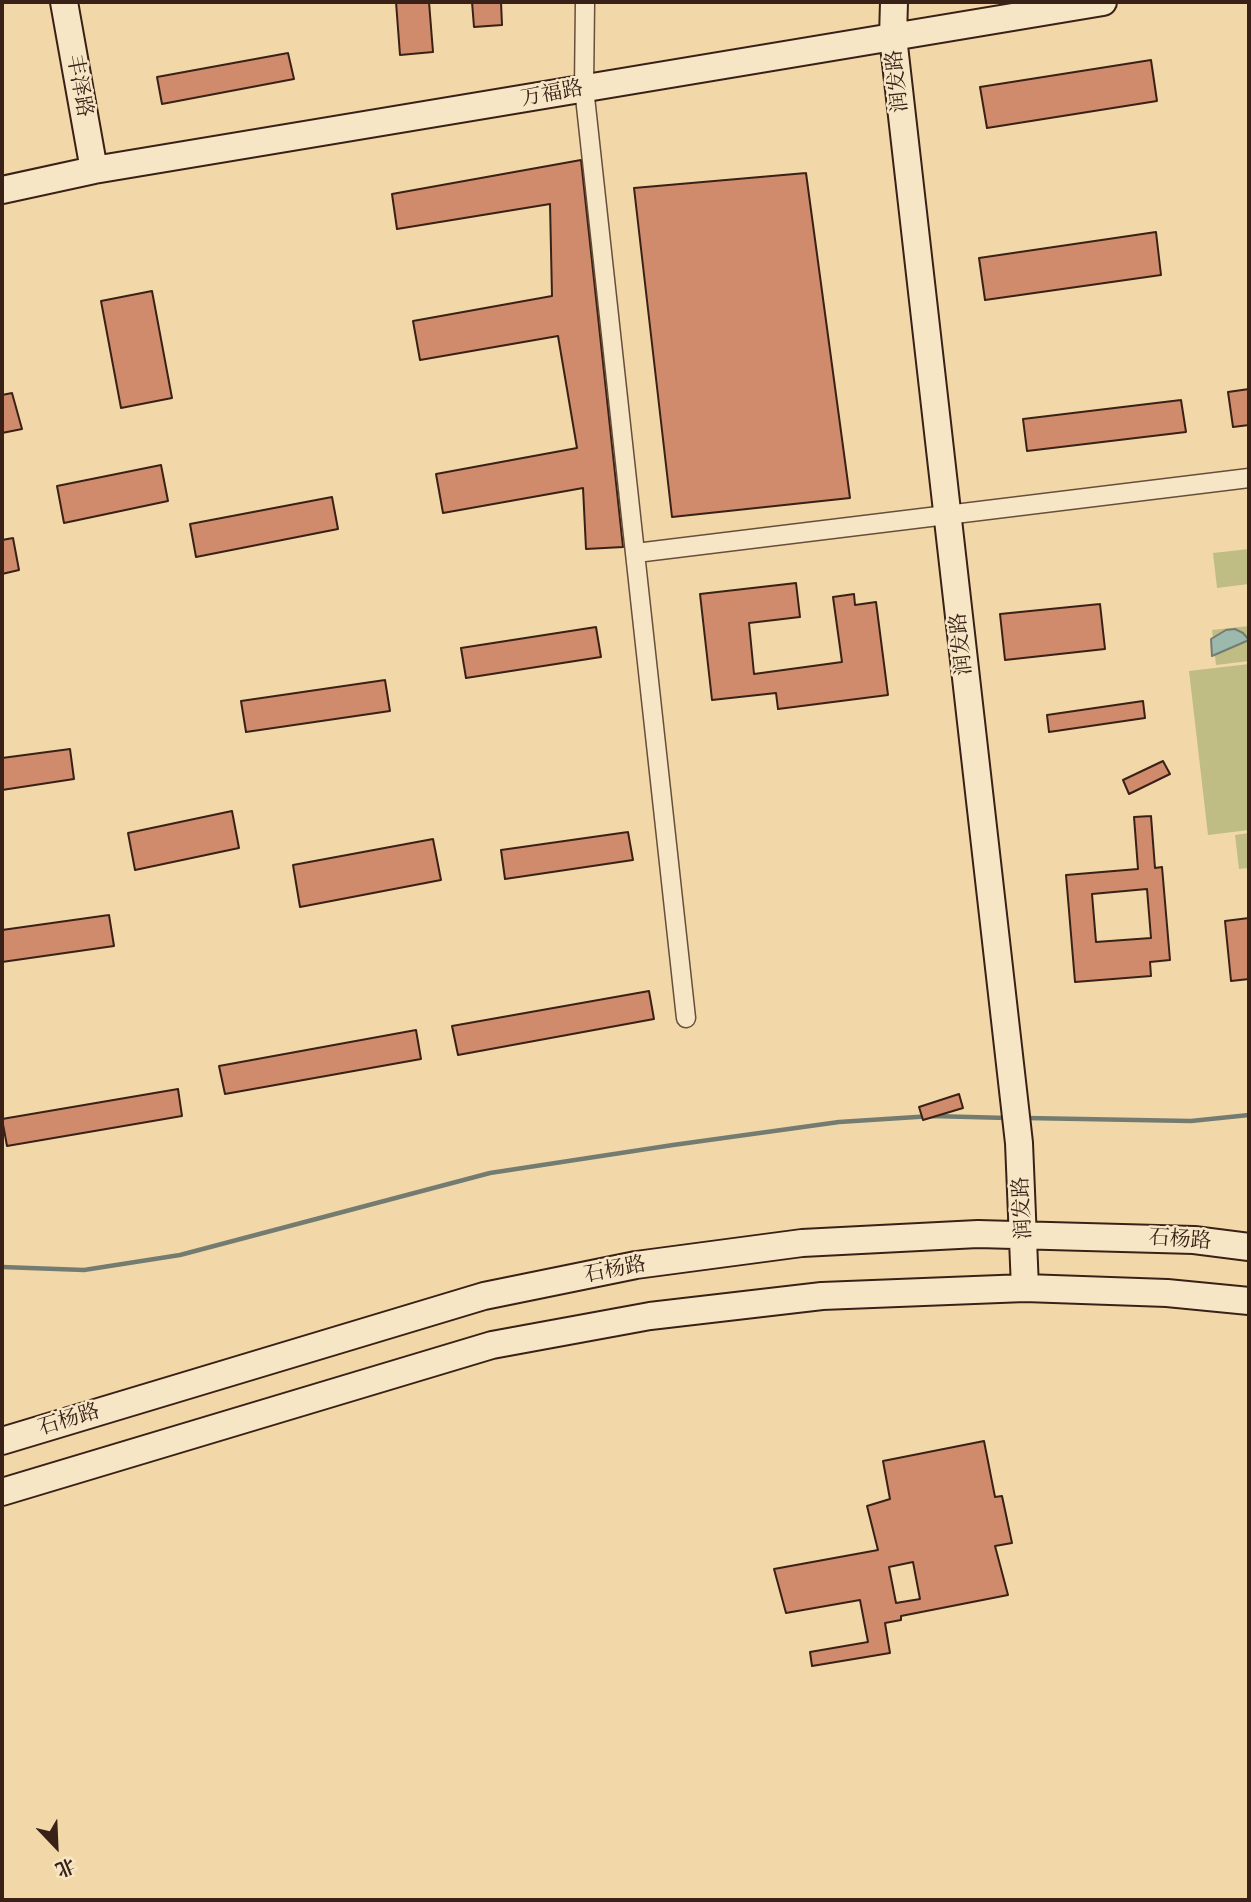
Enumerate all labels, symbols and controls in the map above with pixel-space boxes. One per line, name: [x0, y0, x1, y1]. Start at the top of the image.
street label: 润发路: [882, 48, 914, 114]
street label: 丰泽路: [61, 53, 97, 119]
street label: 万福路: [519, 76, 585, 112]
street label: 润发路: [946, 611, 978, 677]
street label: 润发路: [1009, 1176, 1037, 1240]
street label: 石杨路: [1148, 1225, 1212, 1255]
street label: 石杨路: [582, 1252, 648, 1288]
street label: 石杨路: [35, 1399, 103, 1441]
north arrow: [21, 1811, 91, 1881]
text: 北: [52, 1853, 77, 1878]

